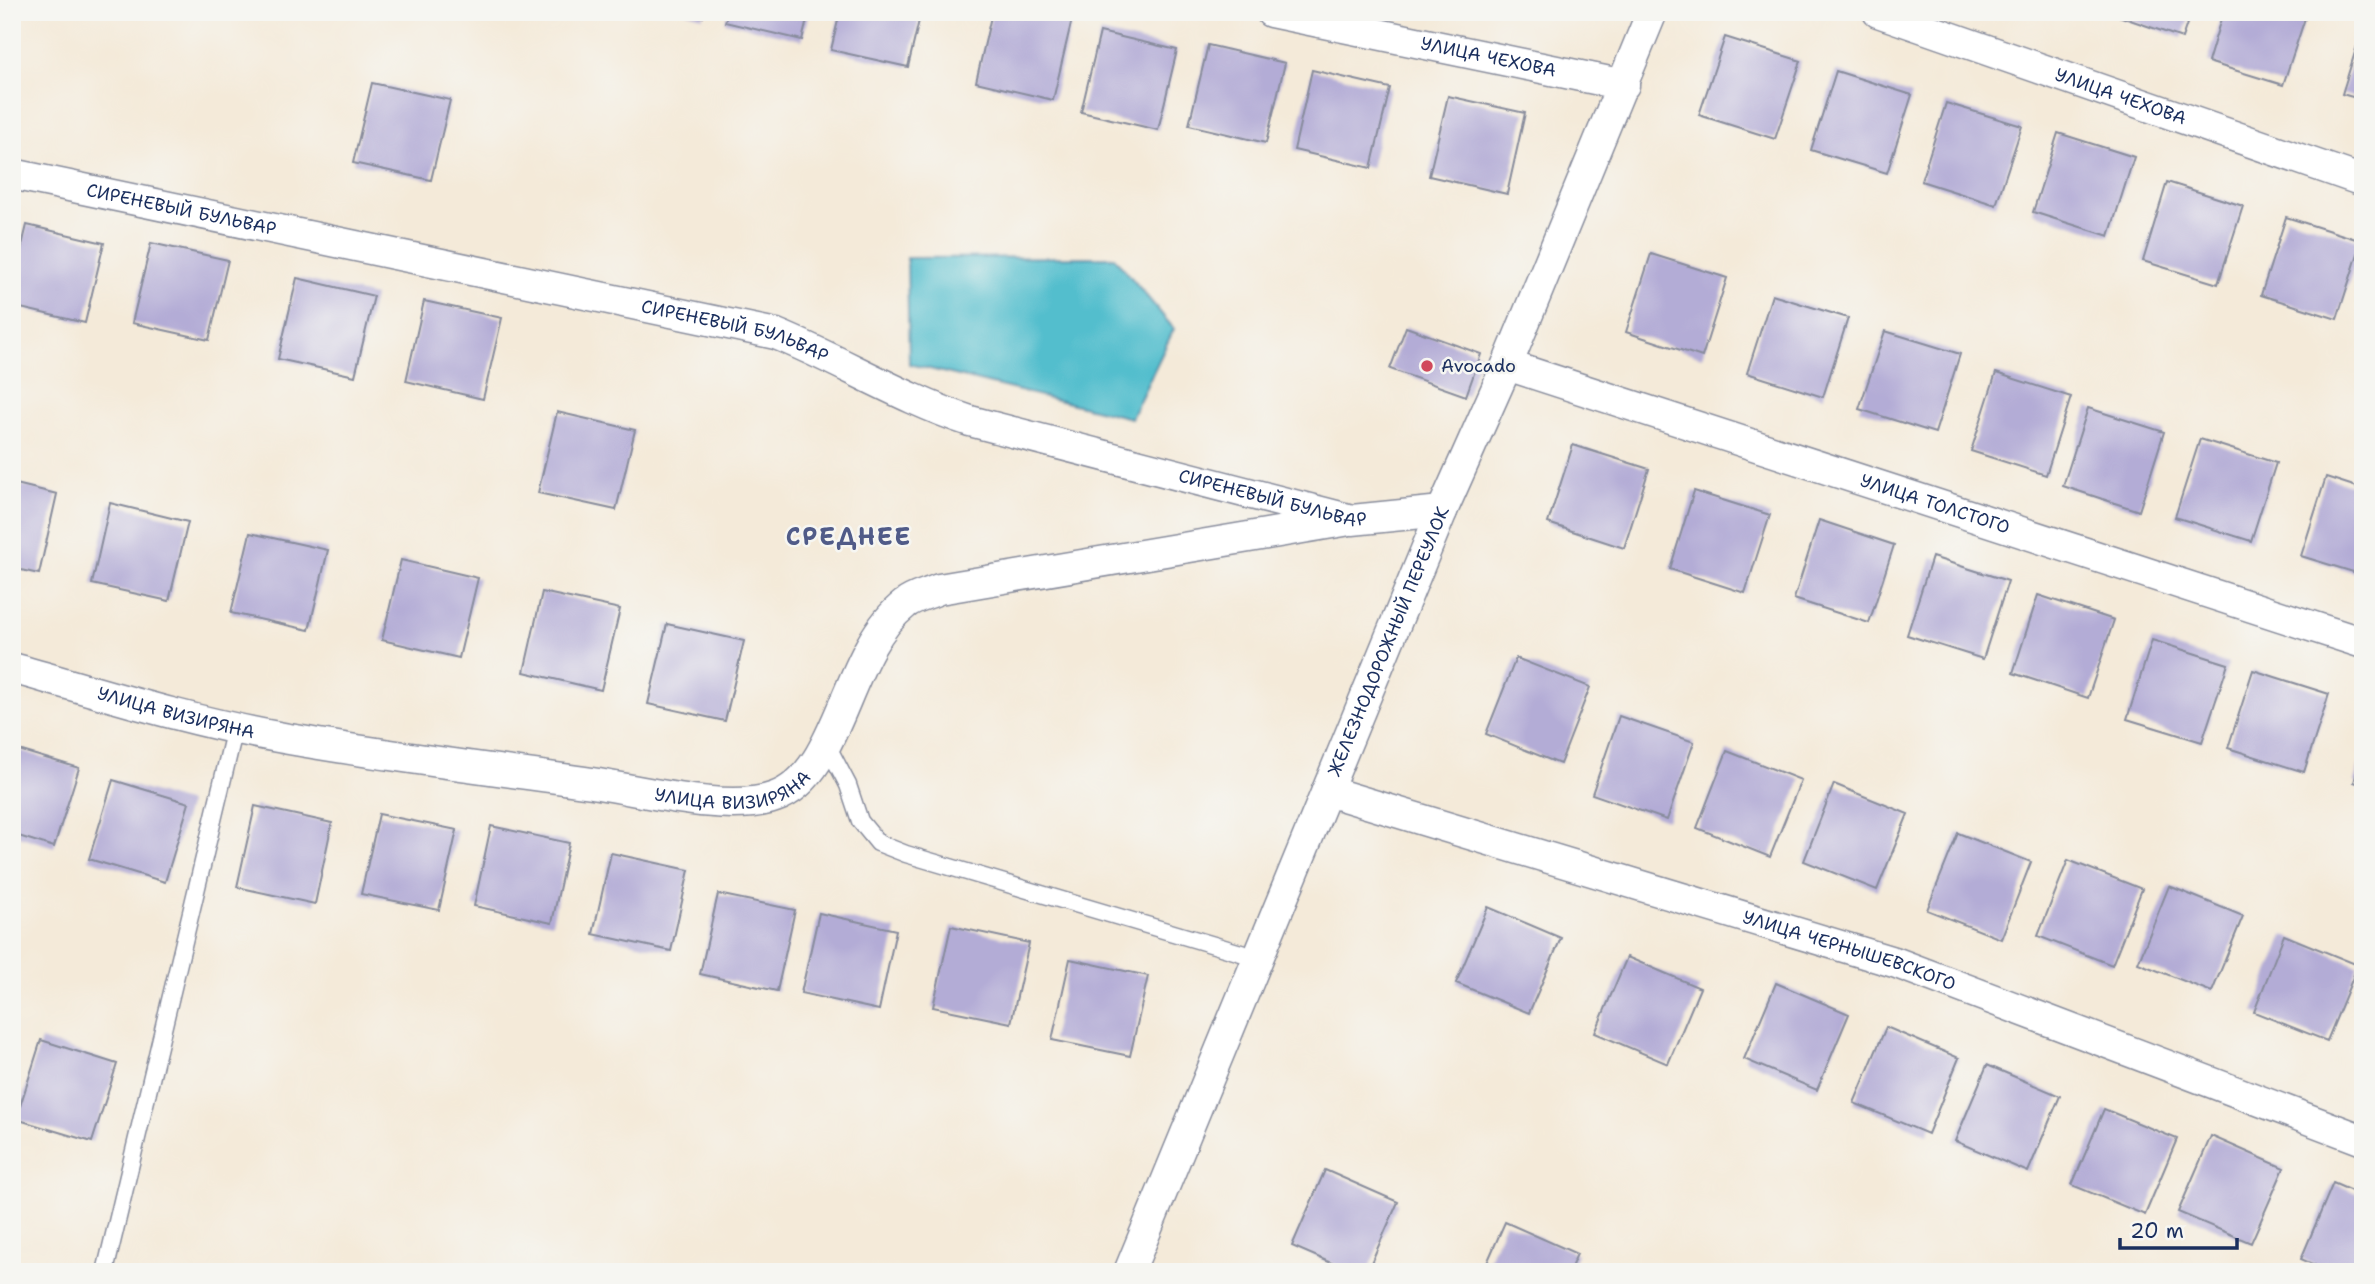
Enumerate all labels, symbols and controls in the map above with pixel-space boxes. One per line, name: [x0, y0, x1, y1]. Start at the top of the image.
street label: УЛИЦА ЧЕХОВА: [1419, 31, 1558, 83]
street label: УЛИЦА ЧЕХОВА: [2052, 63, 2190, 131]
street label: СИРЕНЕВЫЙ БУЛЬВАР: [84, 178, 278, 241]
street label: СИРЕНЕВЫЙ БУЛЬВАР: [639, 294, 832, 368]
place label: Avocado: [1441, 354, 1516, 378]
marker: Avocado: [1419, 358, 1435, 374]
street label: СИРЕНЕВЫЙ БУЛЬВАР: [1176, 464, 1368, 533]
street label: УЛИЦА ТОЛСТОГО: [1857, 469, 2013, 539]
street label: ЖЕЛЕЗНОДОРОЖНЫЙ ПЕРЕУЛОК: [1322, 502, 1455, 780]
district label: СРЕДНЕЕ: [786, 521, 912, 553]
street label: УЛИЦА ВИЗИРЯНА: [95, 681, 257, 744]
street label: УЛИЦА ВИЗИРЯНА: [653, 765, 816, 815]
street label: УЛИЦА ЧЕРНЫШЕВСКОГО: [1740, 905, 1959, 996]
scale bar: [2120, 1207, 2237, 1251]
text: 20 m: [2130, 1217, 2184, 1245]

